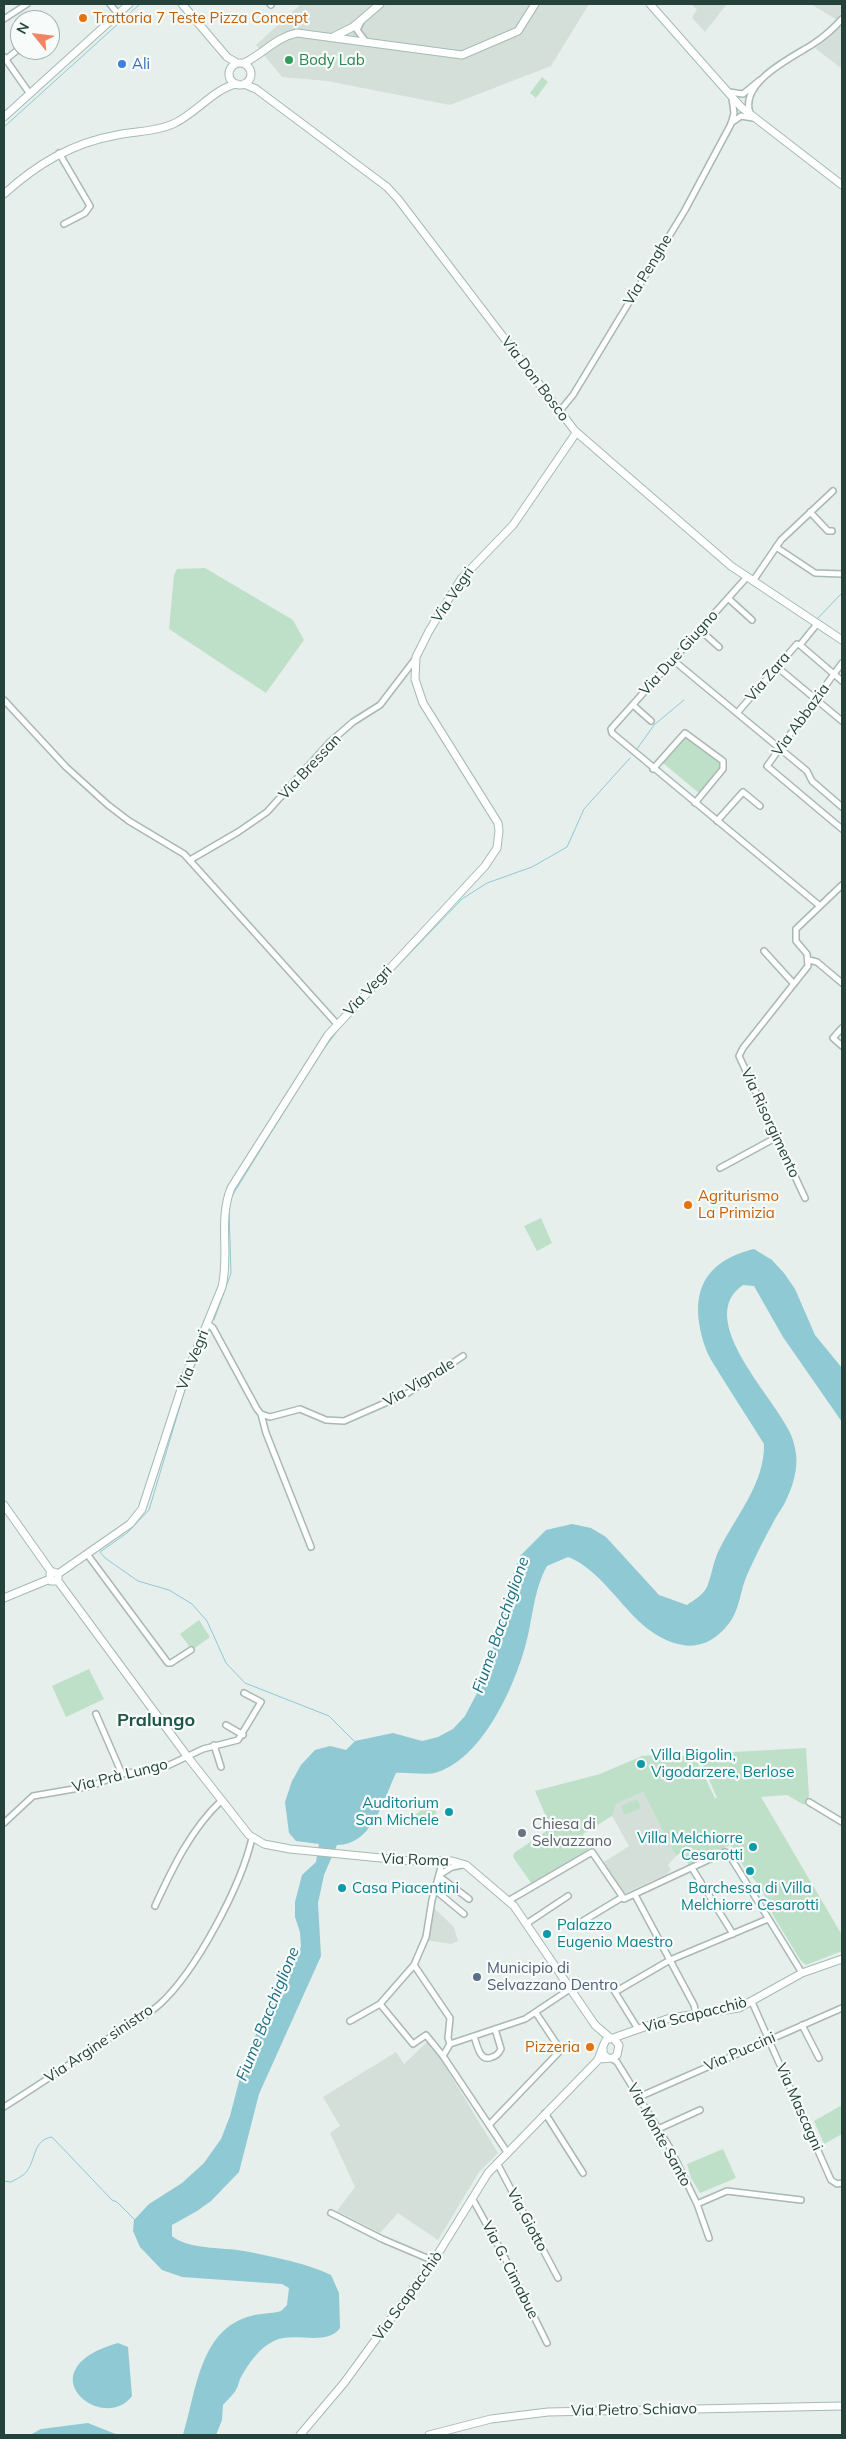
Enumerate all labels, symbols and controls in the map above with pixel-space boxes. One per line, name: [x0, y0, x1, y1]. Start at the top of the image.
place label: Trattoria 7 Teste Pizza Concept: [93, 9, 308, 27]
north arrow: [10, 10, 60, 60]
marker: Trattoria 7 Teste Pizza Concept: [77, 12, 89, 24]
text: N: [12, 19, 33, 37]
place label: Body Lab: [299, 51, 365, 69]
marker: Body Lab: [283, 54, 295, 66]
place label: Ali: [132, 55, 150, 73]
marker: Ali: [116, 58, 128, 70]
street label: Via Penghe: [620, 231, 676, 309]
street label: Via Don Bosco: [497, 333, 573, 425]
street label: Via Vegri: [428, 564, 478, 626]
street label: Via Due Giugno: [636, 607, 722, 699]
street label: Via Zara: [742, 649, 794, 705]
street label: Via Abbazia: [769, 680, 833, 760]
street label: Via Bressan: [275, 730, 345, 804]
street label: Via Vegri: [340, 962, 396, 1020]
street label: Via Risorgimento: [737, 1065, 803, 1181]
place label: Agriturismo La Primizia: [698, 1187, 779, 1222]
marker: Agriturismo La Primizia: [682, 1199, 694, 1211]
street label: Via Vegri: [173, 1327, 213, 1393]
street label: Via Vignale: [380, 1355, 458, 1411]
water label: Fiume Bacchiglione: [469, 1554, 533, 1696]
district label: Pralungo: [117, 1710, 195, 1732]
place label: Villa Bigolin, Vigodarzere, Berlose: [651, 1746, 794, 1781]
street label: Via Prà Lungo: [70, 1755, 170, 1797]
marker: Villa Bigolin, Vigodarzere, Berlose: [635, 1758, 647, 1770]
place label: Auditorium San Michele: [355, 1794, 439, 1829]
marker: Auditorium San Michele: [443, 1806, 455, 1818]
place label: Chiesa di Selvazzano: [532, 1815, 612, 1850]
marker: Chiesa di Selvazzano: [516, 1827, 528, 1839]
place label: Villa Melchiorre Cesarotti: [637, 1829, 743, 1864]
marker: Villa Melchiorre Cesarotti: [747, 1841, 759, 1853]
street label: Via Roma: [381, 1850, 449, 1870]
marker: Barchessa di Villa Melchiorre Cesarotti: [744, 1865, 756, 1877]
place label: Casa Piacentini: [352, 1879, 459, 1897]
place label: Barchessa di Villa Melchiorre Cesarotti: [681, 1879, 819, 1914]
marker: Casa Piacentini: [336, 1882, 348, 1894]
place label: Palazzo Eugenio Maestro: [557, 1916, 673, 1951]
marker: Palazzo Eugenio Maestro: [541, 1928, 553, 1940]
water label: Fiume Bacchiglione: [232, 1944, 304, 2084]
place label: Municipio di Selvazzano Dentro: [487, 1959, 618, 1994]
marker: Municipio di Selvazzano Dentro: [471, 1971, 483, 1983]
street label: Via Scapacchiò: [641, 1993, 749, 2037]
street label: Via Argine sinistro: [41, 2001, 157, 2087]
street label: Via Puccini: [702, 2028, 778, 2076]
place label: Pizzeria: [525, 2038, 580, 2056]
marker: Pizzeria: [584, 2041, 596, 2053]
street label: Via Mascagni: [772, 2060, 826, 2154]
street label: Via Monte Santo: [623, 2080, 695, 2190]
street label: Via Giotto: [503, 2185, 551, 2255]
street label: Via G. Cimabue: [478, 2218, 542, 2322]
street label: Via Scapacchiò: [369, 2248, 447, 2344]
street label: Via Pietro Schiavo: [571, 2400, 697, 2420]

